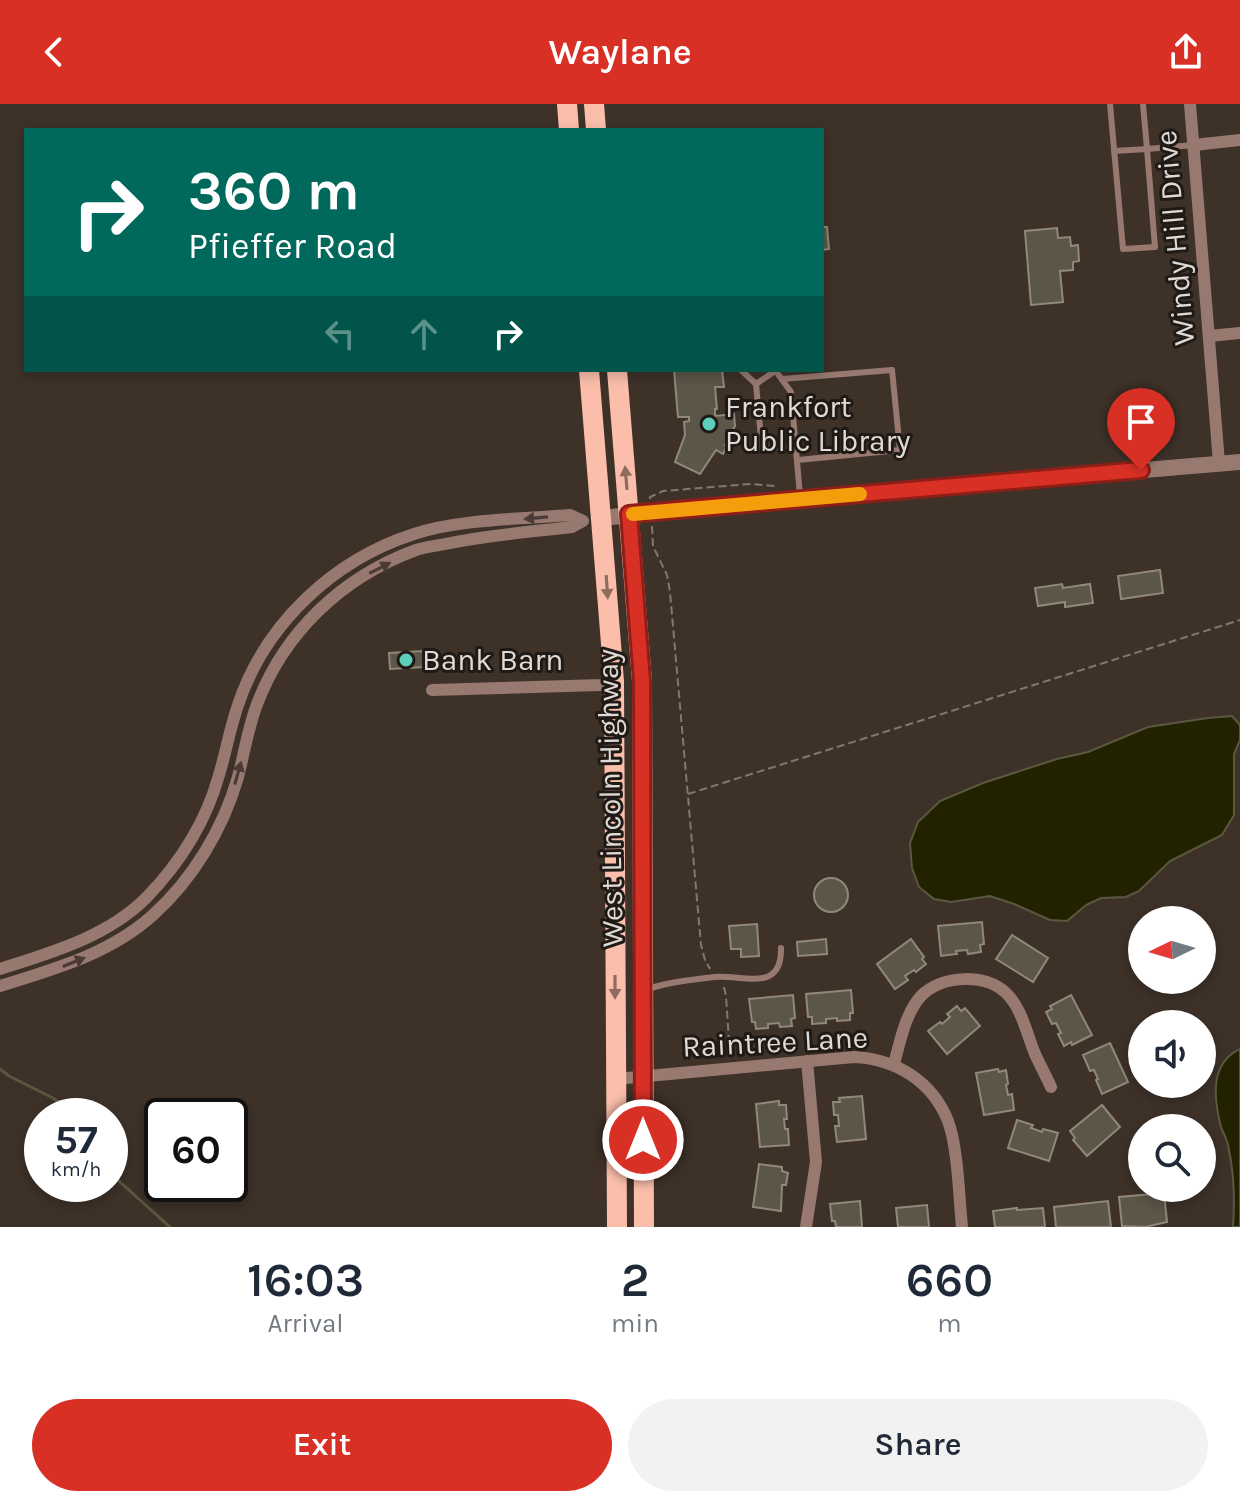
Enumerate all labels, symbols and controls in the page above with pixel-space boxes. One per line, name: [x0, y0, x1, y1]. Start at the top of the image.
icon: back: [32, 30, 76, 74]
icon: share: [1164, 30, 1208, 74]
text: Waylane: [548, 31, 692, 73]
street label: Windy Hill Drive: [1148, 129, 1202, 347]
text: 360 m: [188, 158, 360, 223]
icon: right: [56, 160, 160, 264]
text: Pfieffer Road: [188, 225, 397, 267]
icon: left: [318, 312, 362, 356]
icon: ahead: [402, 312, 446, 356]
icon: right: [486, 312, 530, 356]
pin: [1107, 388, 1175, 470]
place label: Frankfort Public Library: [725, 389, 910, 459]
icon: arrive: [1119, 400, 1163, 444]
marker: Frankfort Public Library: [700, 415, 718, 433]
one-way arrow: [619, 465, 632, 490]
one-way arrow: [523, 512, 548, 525]
one-way arrow: [368, 561, 391, 574]
one-way arrow: [601, 575, 614, 600]
place label: Bank Barn: [422, 642, 563, 678]
street label: West Lincoln Highway: [589, 649, 631, 947]
marker: Bank Barn: [397, 651, 415, 669]
one-way arrow: [233, 761, 245, 786]
north arrow: [1128, 906, 1216, 994]
map controls: [1128, 906, 1216, 1202]
one-way arrow: [62, 955, 86, 968]
one-way arrow: [609, 975, 621, 1000]
button: sound: [1128, 1010, 1216, 1098]
street label: Raintree Lane: [681, 1019, 869, 1065]
speed limit sign: 60: [144, 1098, 248, 1202]
position arrow: [601, 1098, 685, 1182]
button: search: [1128, 1114, 1216, 1202]
text: 57: [54, 1116, 98, 1163]
text: km/h: [51, 1158, 101, 1181]
text: 16:03: [247, 1252, 364, 1308]
text: 2: [621, 1252, 649, 1308]
text: 660: [906, 1252, 993, 1308]
text: Arrival: [267, 1308, 344, 1339]
text: min: [611, 1308, 659, 1339]
text: m: [937, 1308, 962, 1339]
button: Exit: [32, 1399, 612, 1491]
button: Share: [628, 1399, 1208, 1491]

